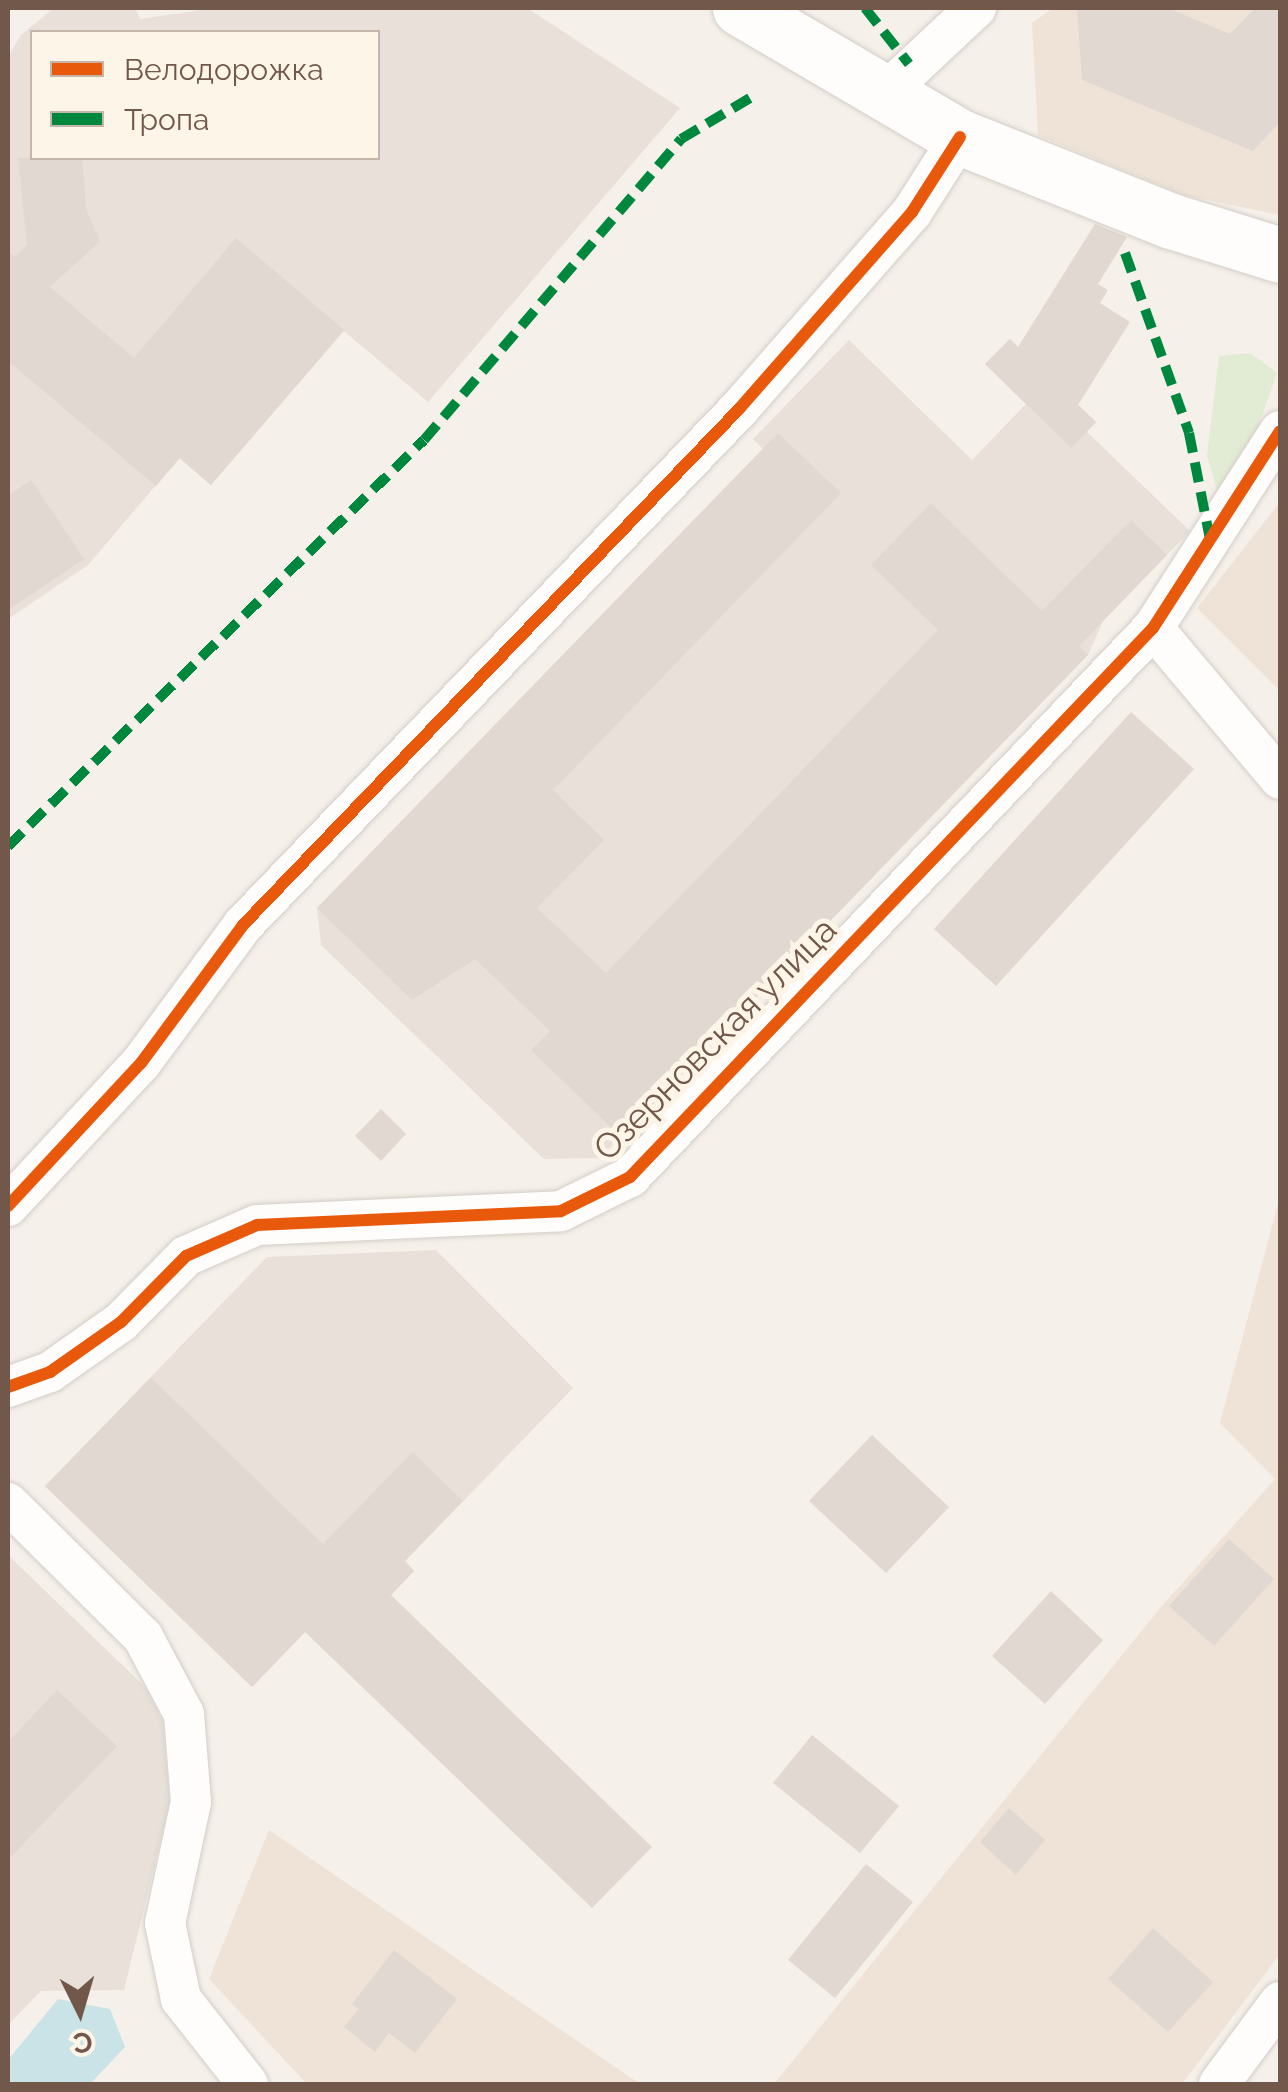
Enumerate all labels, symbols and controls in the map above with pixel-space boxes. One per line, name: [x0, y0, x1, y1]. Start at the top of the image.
legend: [30, 30, 380, 160]
text: Велодорожка: [124, 52, 324, 87]
text: Тропа: [124, 102, 209, 137]
street label: Озерновская улица: [585, 909, 845, 1169]
north arrow: [30, 1962, 130, 2062]
text: С: [72, 2025, 94, 2060]

